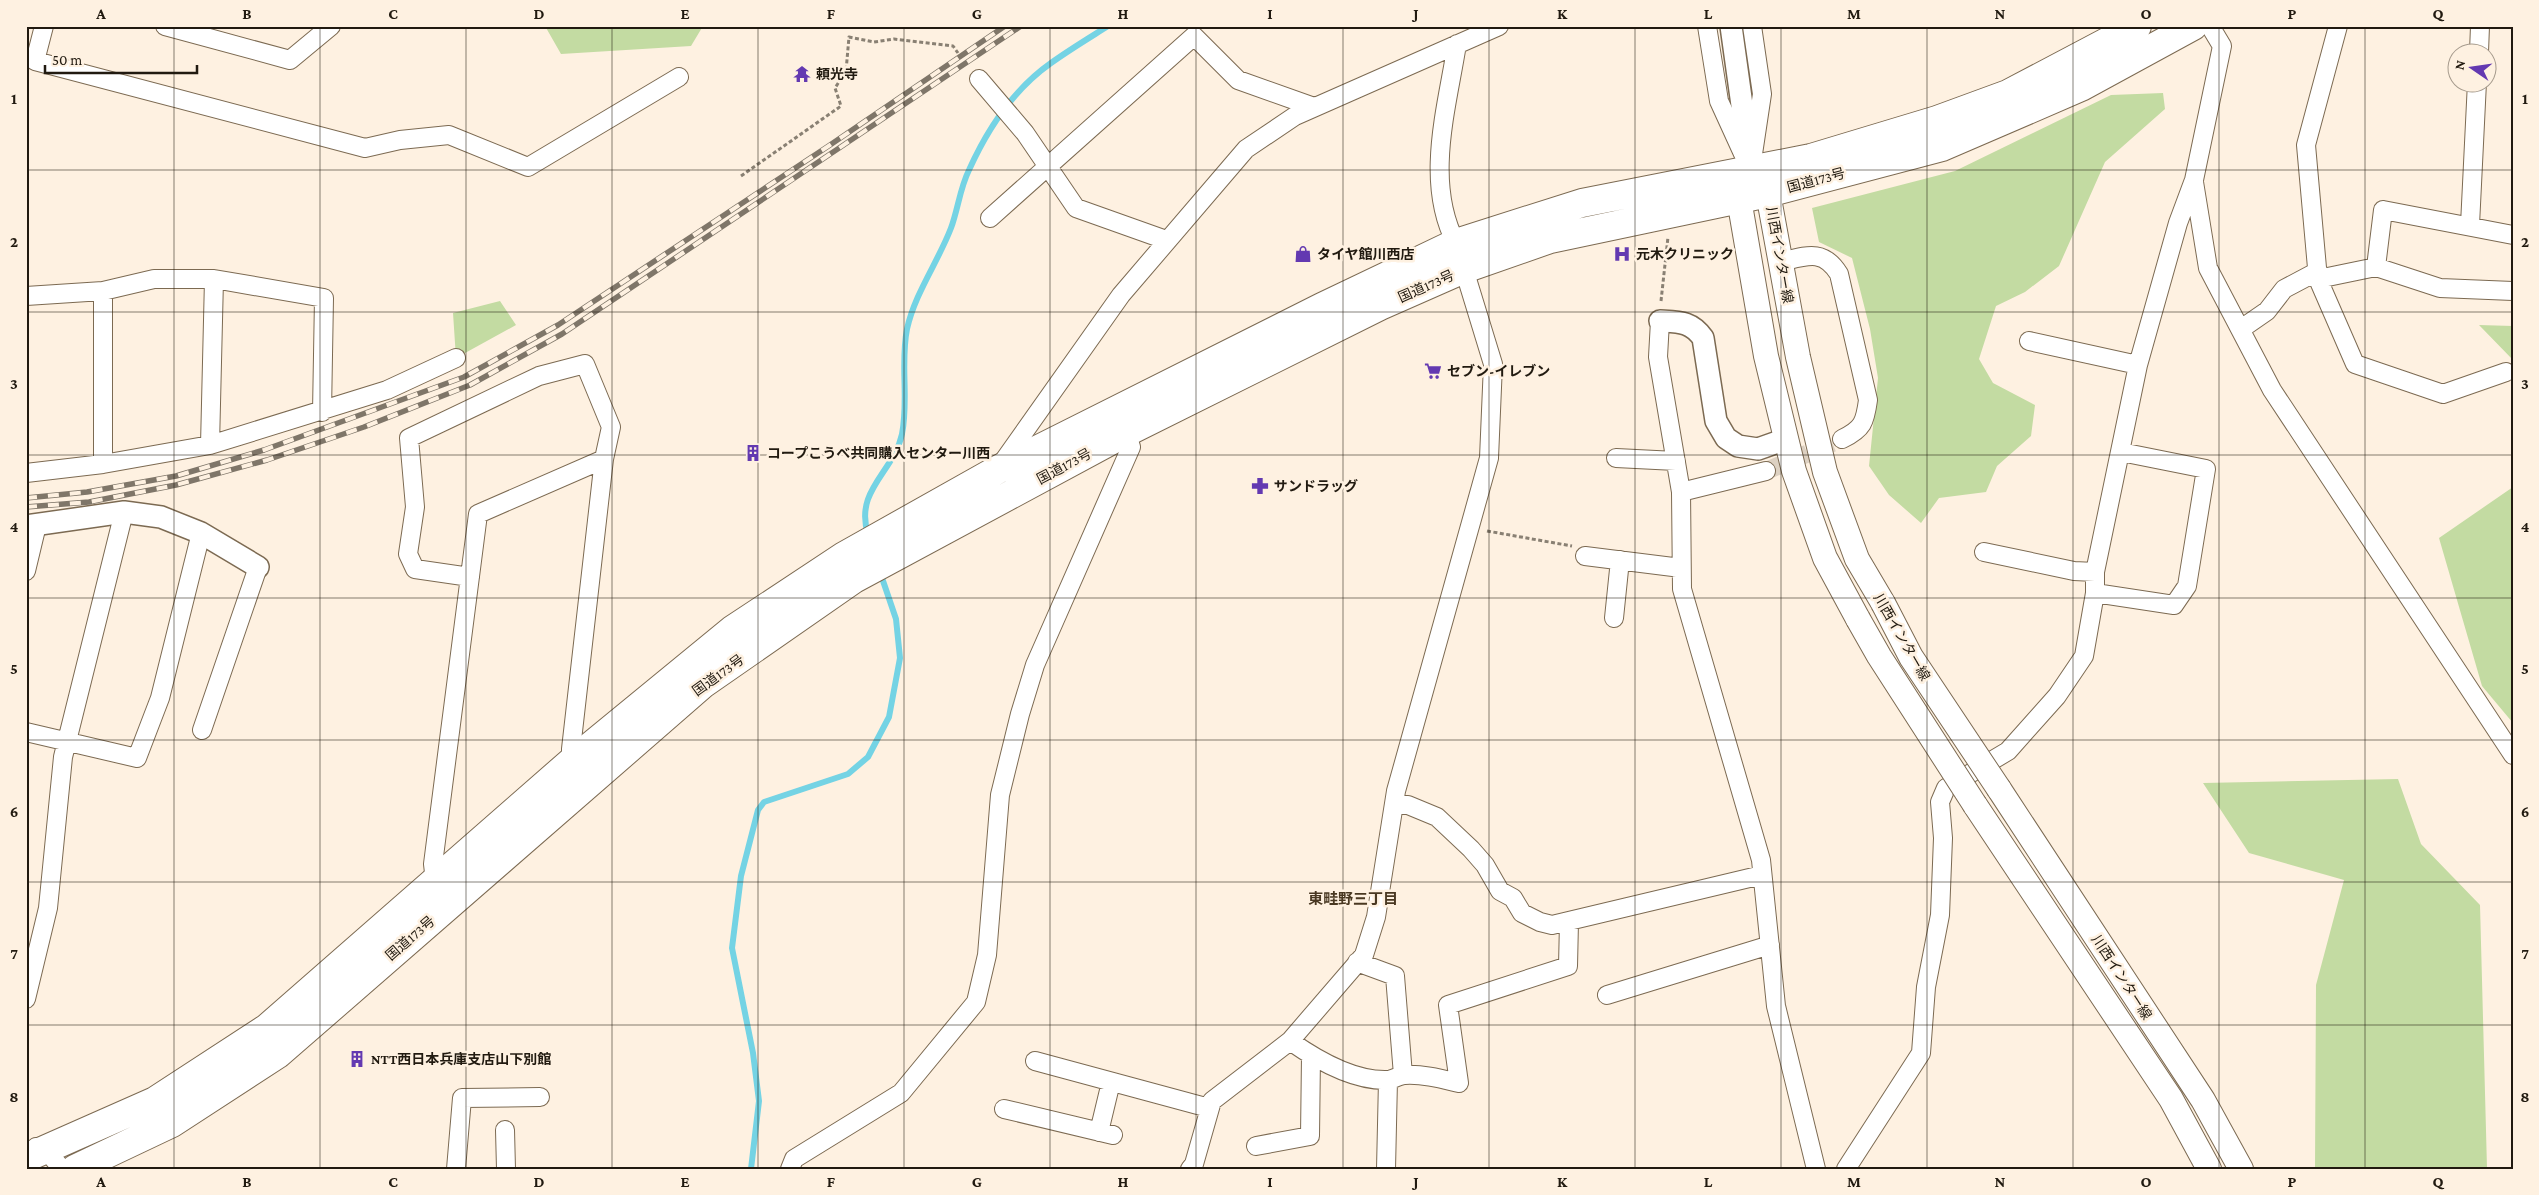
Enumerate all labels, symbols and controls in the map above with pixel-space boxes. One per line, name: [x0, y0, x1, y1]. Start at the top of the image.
text: A: [95, 5, 106, 22]
text: B: [242, 5, 252, 22]
text: C: [388, 5, 398, 22]
text: D: [533, 5, 545, 22]
text: E: [680, 5, 690, 22]
text: F: [827, 5, 836, 22]
text: G: [972, 5, 982, 22]
text: H: [1118, 5, 1129, 22]
text: I: [1267, 5, 1273, 22]
text: J: [1411, 5, 1419, 22]
text: K: [1557, 5, 1568, 22]
text: L: [1704, 5, 1713, 22]
text: M: [1847, 5, 1861, 22]
text: N: [1995, 5, 2006, 22]
text: O: [2140, 5, 2152, 22]
text: P: [2288, 5, 2297, 22]
text: Q: [2432, 5, 2444, 22]
scale bar: [45, 42, 198, 74]
north arrow: [2446, 42, 2496, 92]
text: 50 m: [52, 52, 82, 68]
text: N: [2450, 58, 2468, 72]
temple icon: 頼光寺: [792, 64, 812, 84]
place label: 頼光寺: [816, 66, 858, 82]
text: 1: [11, 90, 17, 107]
text: 1: [2522, 90, 2528, 107]
street label: 国道173号: [1785, 165, 1847, 195]
street label: 川西インター線: [1764, 205, 1796, 305]
text: 2: [10, 233, 18, 250]
text: 2: [2521, 233, 2529, 250]
shop icon: タイヤ館川西店: [1293, 244, 1313, 264]
hospital icon: 元木クリニック: [1612, 244, 1632, 264]
place label: タイヤ館川西店: [1317, 246, 1415, 262]
place label: 元木クリニック: [1636, 246, 1734, 262]
street label: 国道173号: [1396, 267, 1456, 305]
supermarket icon: セブン-イレブン: [1423, 361, 1443, 381]
place label: セブン-イレブン: [1447, 363, 1550, 379]
text: 3: [10, 375, 18, 392]
text: 3: [2521, 375, 2529, 392]
building icon: コープこうべ共同購入センター川西: [743, 443, 763, 463]
place label: コープこうべ共同購入センター川西: [767, 445, 990, 461]
street label: 国道173号: [1034, 445, 1094, 487]
pharmacy icon: サンドラッグ: [1250, 476, 1270, 496]
place label: サンドラッグ: [1274, 478, 1358, 494]
text: 4: [10, 518, 19, 535]
text: 4: [2521, 518, 2530, 535]
street label: 川西インター線: [1871, 591, 1933, 683]
street label: 国道173号: [689, 651, 747, 699]
text: 5: [10, 660, 18, 677]
text: 5: [2521, 660, 2529, 677]
text: 6: [10, 803, 18, 820]
text: 6: [2521, 803, 2529, 820]
district label: 東畦野三丁目: [1308, 891, 1398, 907]
street label: 国道173号: [382, 912, 438, 964]
street label: 川西インター線: [2089, 932, 2155, 1022]
text: 7: [10, 945, 18, 962]
text: 7: [2521, 945, 2529, 962]
building icon: NTT西日本兵庫支店山下別館: [347, 1049, 367, 1069]
place label: NTT西日本兵庫支店山下別館: [371, 1051, 551, 1067]
text: 8: [9, 1088, 19, 1105]
text: 8: [2520, 1088, 2530, 1105]
text: A: [95, 1173, 106, 1190]
text: B: [242, 1173, 252, 1190]
text: C: [388, 1173, 398, 1190]
text: D: [533, 1173, 545, 1190]
text: E: [680, 1173, 690, 1190]
text: F: [827, 1173, 836, 1190]
text: G: [972, 1173, 982, 1190]
text: H: [1118, 1173, 1129, 1190]
text: I: [1267, 1173, 1273, 1190]
text: J: [1411, 1173, 1419, 1190]
text: K: [1557, 1173, 1568, 1190]
text: L: [1704, 1173, 1713, 1190]
text: M: [1847, 1173, 1861, 1190]
text: N: [1995, 1173, 2006, 1190]
text: O: [2140, 1173, 2152, 1190]
text: P: [2288, 1173, 2297, 1190]
text: Q: [2432, 1173, 2444, 1190]

